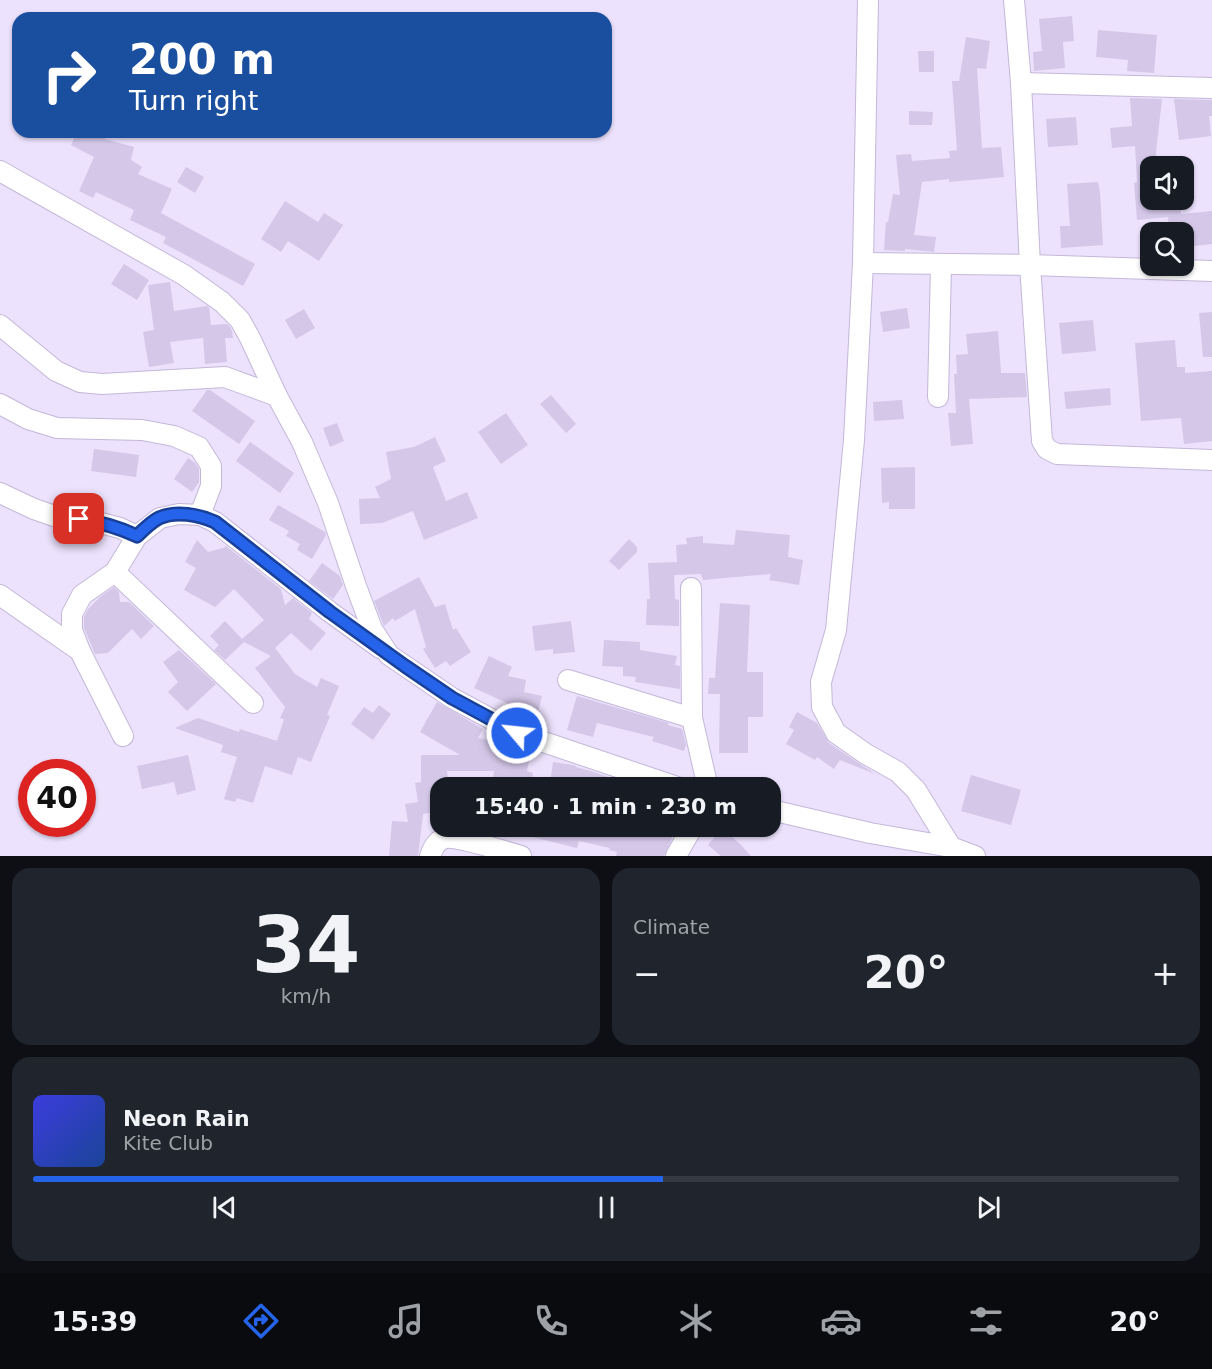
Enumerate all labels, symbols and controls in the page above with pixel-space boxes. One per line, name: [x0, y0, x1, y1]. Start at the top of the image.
text: 200 m: [129, 35, 275, 84]
icon: right: [30, 36, 108, 114]
text: Turn right: [129, 85, 258, 116]
map controls: [1140, 156, 1194, 276]
button: sound: [1140, 156, 1194, 210]
button: search: [1140, 222, 1194, 276]
pin: [53, 493, 104, 544]
icon: arrive: [62, 502, 95, 535]
position arrow: [485, 701, 549, 765]
speed limit sign: 40: [18, 759, 96, 837]
text: 15:40 · 1 min · 230 m: [474, 794, 737, 819]
text: 34: [252, 900, 360, 990]
text: Climate: [633, 915, 710, 939]
text: 20°: [863, 946, 949, 999]
text: −: [633, 954, 661, 993]
text: +: [1151, 954, 1179, 993]
text: km/h: [281, 984, 331, 1008]
text: Neon Rain: [123, 1106, 250, 1131]
text: Kite Club: [123, 1131, 213, 1155]
icon: previous: [208, 1191, 241, 1224]
icon: pause: [590, 1191, 623, 1224]
icon: next: [972, 1191, 1005, 1224]
icon: directions: [240, 1300, 282, 1342]
icon: music: [385, 1300, 427, 1342]
icon: phone: [530, 1300, 572, 1342]
icon: climate: [675, 1300, 717, 1342]
icon: car: [820, 1300, 862, 1342]
icon: filters: [965, 1300, 1007, 1342]
text: 15:39: [51, 1306, 137, 1337]
text: 20°: [1109, 1306, 1160, 1337]

